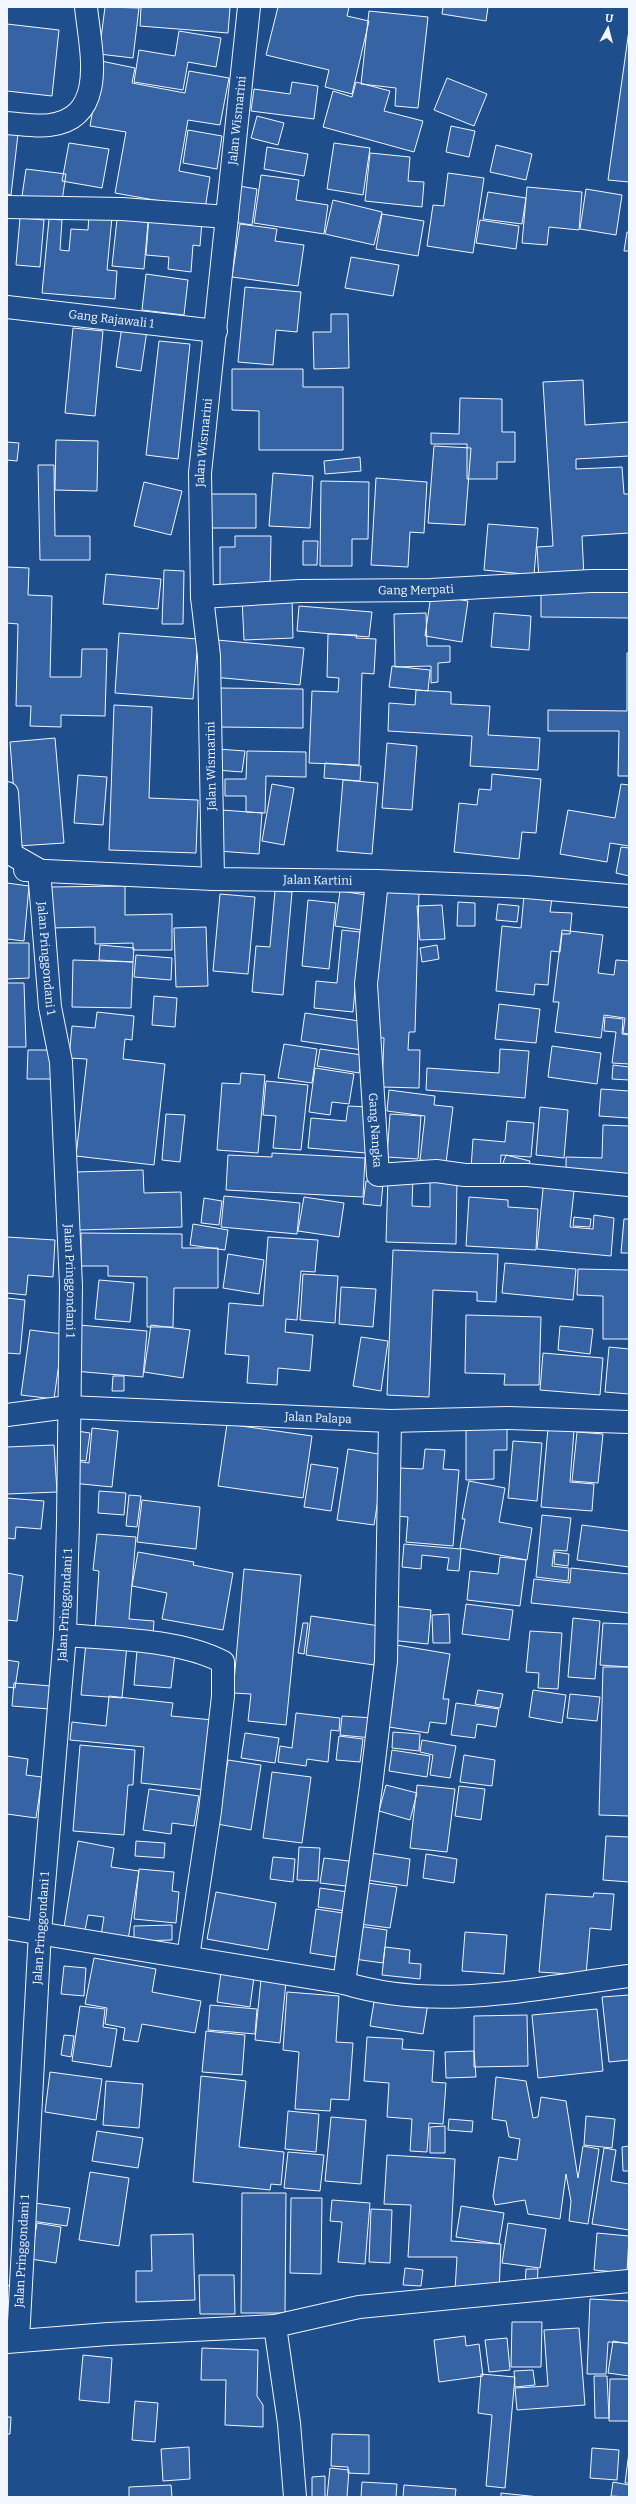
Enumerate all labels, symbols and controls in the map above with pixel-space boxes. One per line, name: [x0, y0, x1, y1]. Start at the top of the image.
north arrow: [588, 8, 628, 48]
text: U: [604, 12, 614, 26]
street label: Jalan Wismarini: [225, 75, 249, 167]
street label: Gang Rajawali 1: [68, 307, 155, 331]
street label: Jalan Wismarini: [193, 397, 215, 488]
street label: Gang Merpati: [378, 582, 455, 597]
street label: Jalan Wismarini: [203, 721, 219, 812]
street label: Jalan Kartini: [282, 873, 353, 888]
street label: Jalan Pringgondani 1: [34, 900, 58, 1016]
street label: Gang Nangka: [366, 1092, 385, 1168]
street label: Jalan Pringgondani 1: [61, 1223, 78, 1338]
street label: Jalan Palapa: [283, 1409, 353, 1426]
street label: Jalan Pringgondani 1: [55, 1548, 75, 1663]
street label: Jalan Pringgondani 1: [30, 1871, 52, 1986]
street label: Jalan Pringgondani 1: [12, 2194, 32, 2309]

